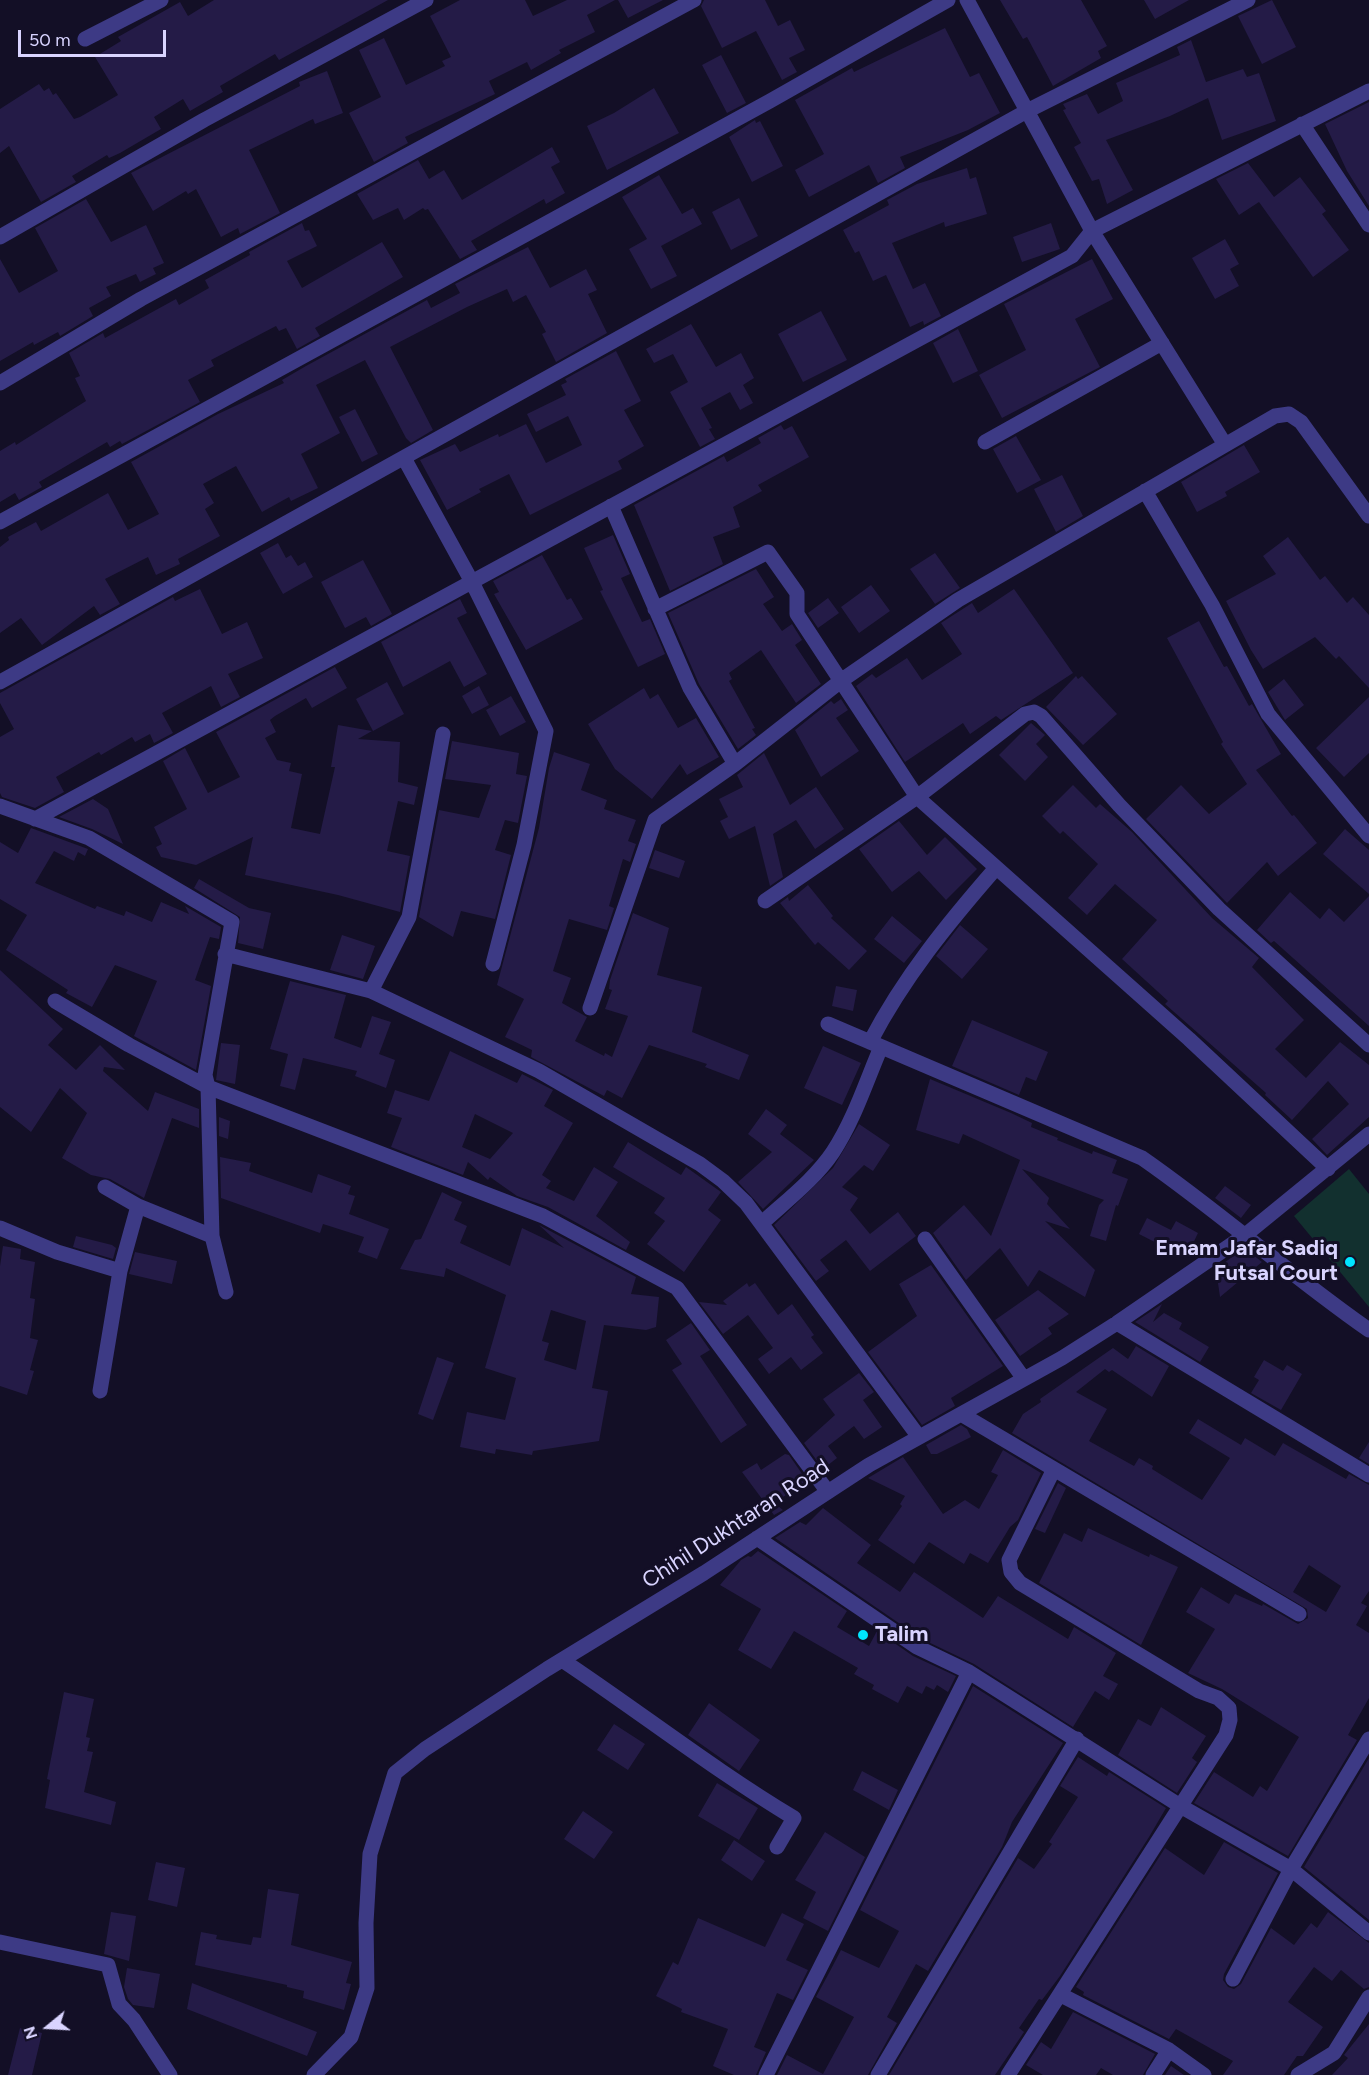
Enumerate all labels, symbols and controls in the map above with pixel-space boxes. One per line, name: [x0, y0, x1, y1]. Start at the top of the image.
scale bar: [21, 18, 170, 56]
text: 50 m: [29, 29, 71, 51]
place label: Emam Jafar Sadiq Futsal Court: [1155, 1236, 1338, 1288]
marker: Emam Jafar Sadiq Futsal Court: [1343, 1255, 1357, 1269]
street label: Chihil Dukhtaran Road: [638, 1454, 834, 1594]
place label: Talim: [875, 1622, 928, 1648]
marker: Talim: [856, 1628, 870, 1642]
north arrow: [18, 1997, 78, 2057]
text: N: [19, 2024, 41, 2042]

